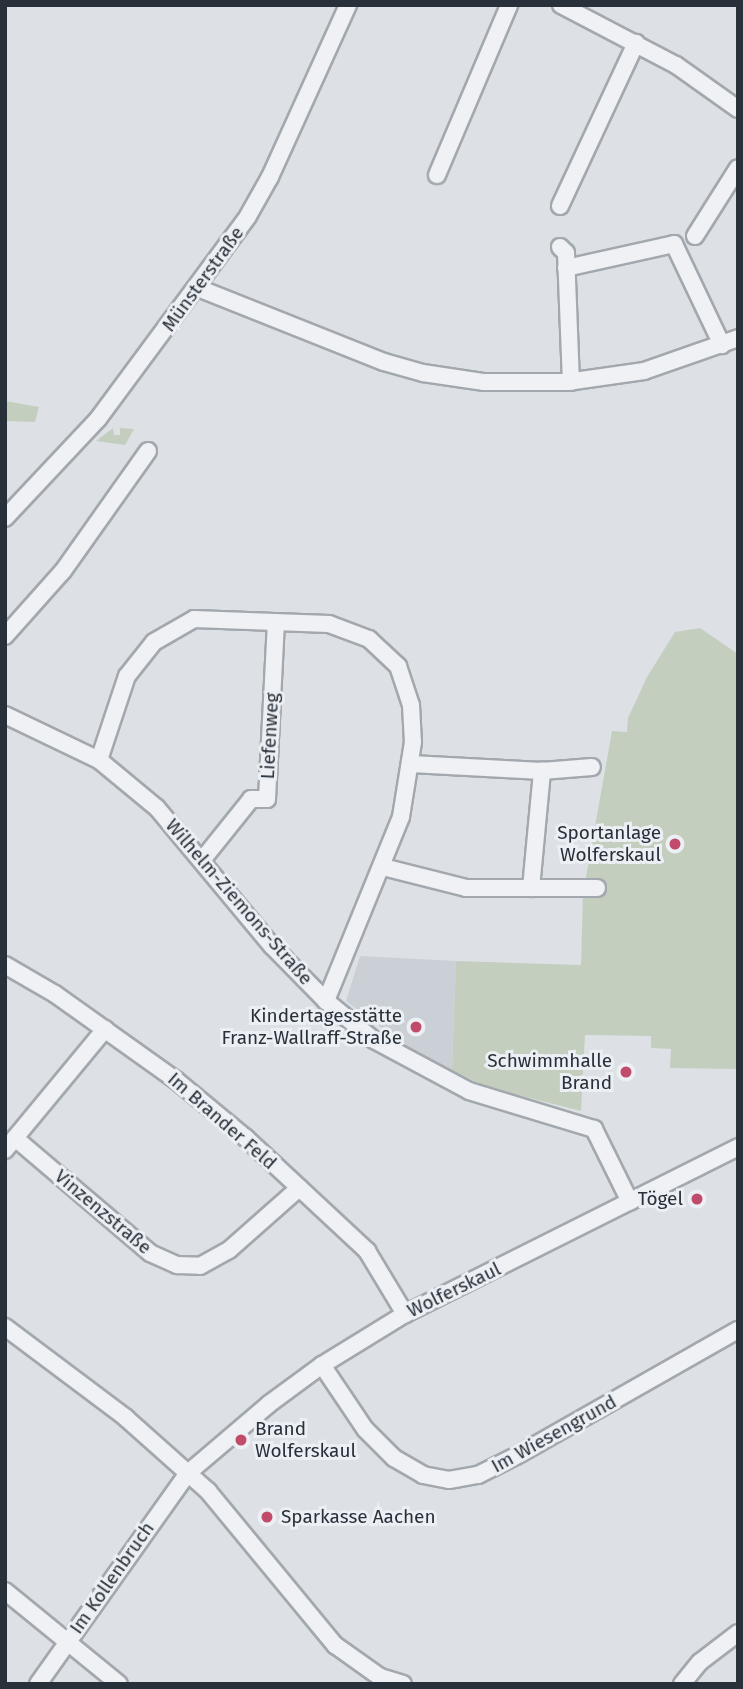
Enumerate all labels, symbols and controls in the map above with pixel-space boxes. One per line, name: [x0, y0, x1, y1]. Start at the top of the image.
street label: Münsterstraße: [157, 222, 249, 336]
street label: Liefenweg: [256, 692, 284, 780]
street label: Wilhelm-Ziemons-Straße: [161, 814, 317, 990]
place label: Sportanlage Wolferskaul: [557, 822, 661, 866]
marker: Sportanlage Wolferskaul: [667, 836, 683, 852]
place label: Kindertagesstätte Franz-Wallraff-Straße: [221, 1005, 402, 1049]
marker: Kindertagesstätte Franz-Wallraff-Straße: [408, 1019, 424, 1035]
place label: Schwimmhalle Brand: [487, 1050, 612, 1094]
marker: Schwimmhalle Brand: [618, 1064, 634, 1080]
street label: Im Brander Feld: [163, 1068, 281, 1174]
street label: Vinzenzstraße: [50, 1165, 156, 1259]
place label: Tögel: [638, 1188, 683, 1210]
marker: Tögel: [689, 1191, 705, 1207]
street label: Wolferskaul: [404, 1258, 504, 1322]
street label: Im Wiesengrund: [487, 1390, 621, 1478]
place label: Brand Wolferskaul: [255, 1418, 356, 1462]
marker: Brand Wolferskaul: [233, 1432, 249, 1448]
place label: Sparkasse Aachen: [281, 1506, 436, 1528]
marker: Sparkasse Aachen: [259, 1509, 275, 1525]
street label: Im Kollenbruch: [65, 1518, 159, 1638]

